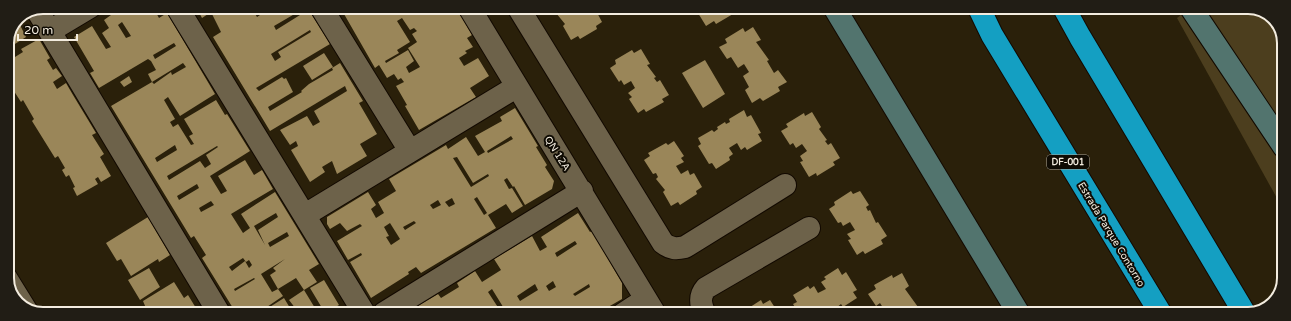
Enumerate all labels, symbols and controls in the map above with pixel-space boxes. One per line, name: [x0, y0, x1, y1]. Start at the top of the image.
scale bar: [18, 16, 77, 42]
text: 20 m: [24, 23, 53, 37]
street label: QN 12A: [542, 134, 573, 173]
road number: DF-001: [1047, 155, 1089, 169]
street label: Estrada Parque Contorno: [1075, 180, 1147, 289]

